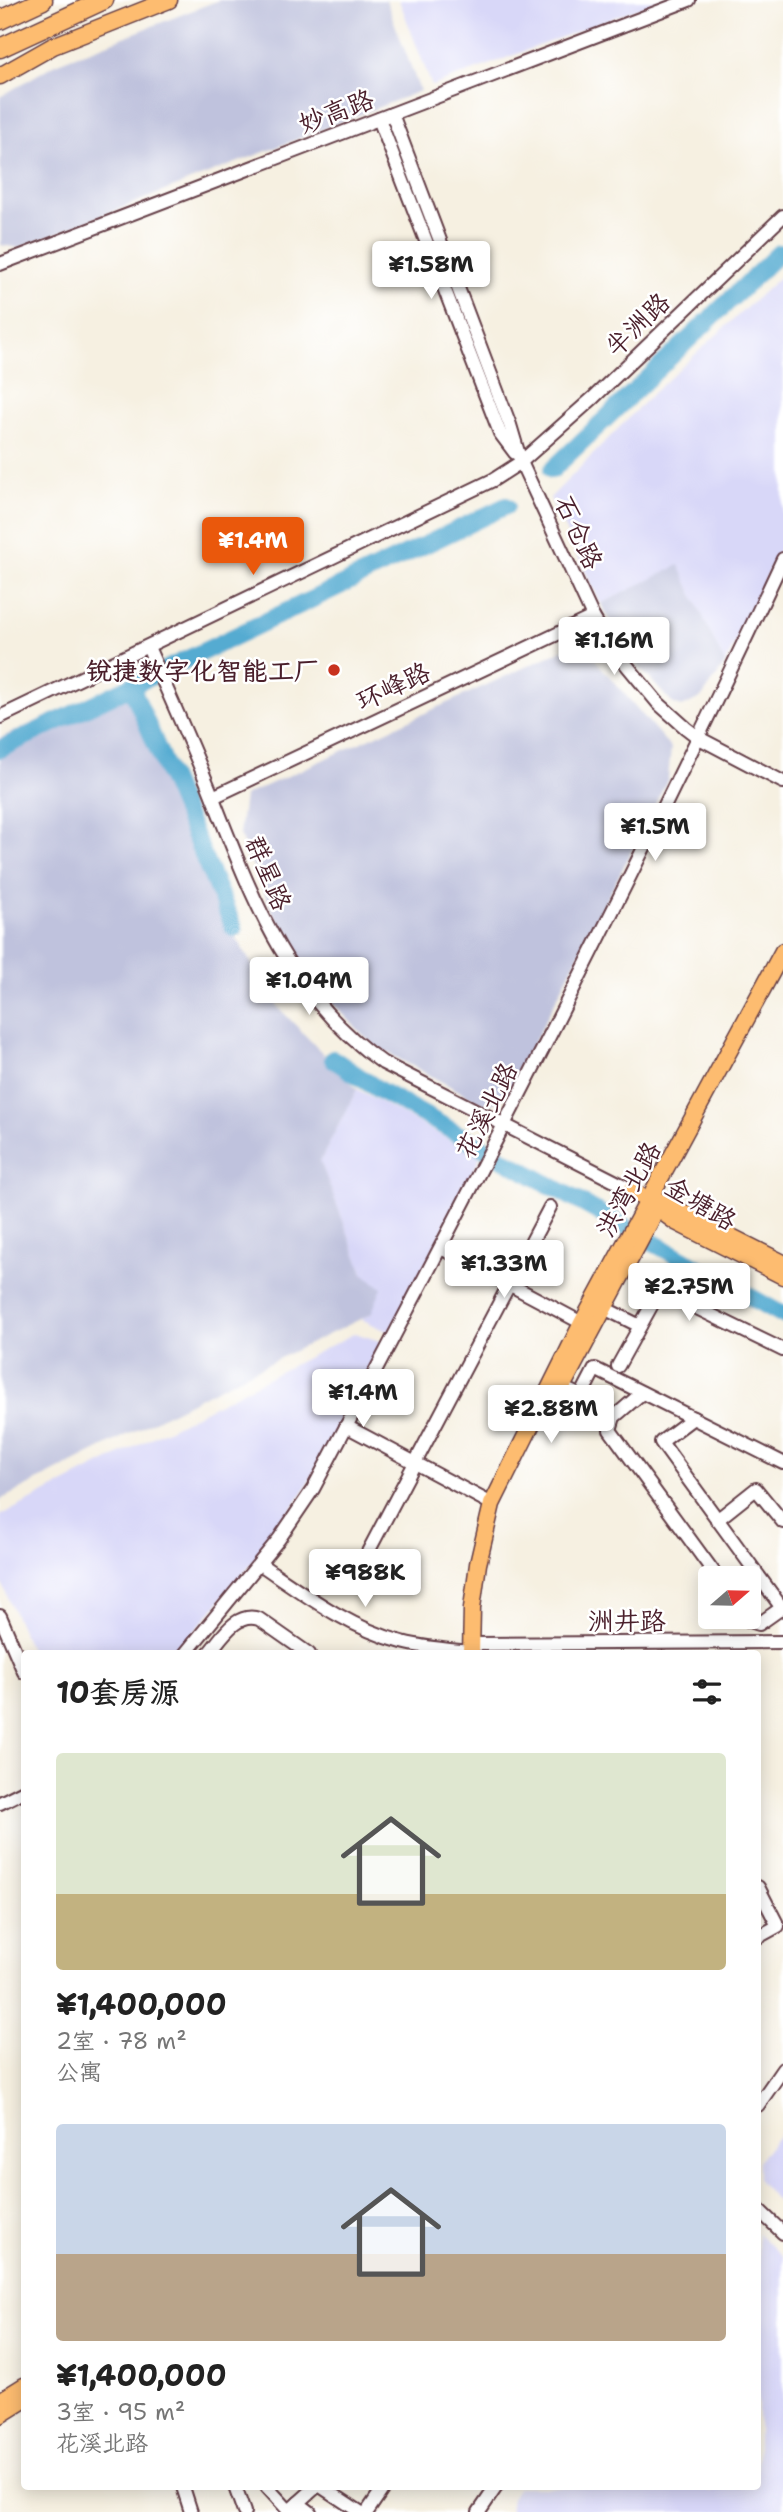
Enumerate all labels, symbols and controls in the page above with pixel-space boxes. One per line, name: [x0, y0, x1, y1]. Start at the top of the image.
street label: 妙高路: [293, 81, 379, 141]
pin: ¥1.58M: [374, 242, 488, 301]
text: ¥1.58M: [388, 249, 474, 279]
street label: 半洲路: [597, 284, 677, 364]
street label: 石仓路: [547, 489, 611, 575]
pin: ¥1.4M: [204, 518, 302, 577]
text: ¥1.4M: [218, 525, 288, 555]
pin: ¥1.16M: [557, 618, 671, 677]
text: ¥1.16M: [574, 625, 654, 655]
place label: 锐捷数字化智能工厂: [86, 653, 320, 688]
street label: 环峰路: [350, 654, 436, 718]
marker: 锐捷数字化智能工厂: [326, 662, 342, 678]
pin: ¥1.5M: [606, 804, 704, 863]
text: ¥1.5M: [620, 811, 690, 841]
street label: 群星路: [238, 830, 300, 916]
pin: ¥1.04M: [252, 958, 366, 1017]
text: ¥1.04M: [266, 965, 352, 995]
street label: 花溪北路: [447, 1056, 525, 1164]
street label: 洪湾北路: [587, 1135, 669, 1243]
street label: 金塘路: [659, 1168, 743, 1238]
pin: ¥1.33M: [447, 1240, 561, 1300]
text: ¥1.33M: [461, 1248, 547, 1278]
pin: ¥2.75M: [632, 1264, 746, 1323]
text: ¥2.75M: [644, 1271, 734, 1301]
pin: ¥1.4M: [314, 1370, 412, 1429]
text: ¥1.4M: [328, 1377, 398, 1407]
pin: ¥2.88M: [494, 1386, 608, 1445]
text: ¥2.88M: [504, 1393, 598, 1423]
pin: ¥988K: [316, 1550, 414, 1609]
text: ¥988K: [325, 1557, 405, 1587]
north arrow: [698, 1566, 761, 1629]
map controls: [698, 1566, 761, 1629]
street label: 洲井路: [588, 1603, 666, 1638]
text: 10套房源: [56, 1672, 180, 1713]
icon: filters: [688, 1673, 726, 1711]
icon: home: [328, 1798, 454, 1924]
text: ¥1,400,000: [56, 1984, 227, 2025]
text: 2室 · 78 m²: [56, 2026, 187, 2056]
text: 公寓: [56, 2057, 102, 2087]
icon: home: [328, 2169, 454, 2295]
text: ¥1,400,000: [56, 2355, 227, 2396]
text: 3室 · 95 m²: [56, 2397, 185, 2427]
text: 花溪北路: [56, 2428, 148, 2458]

